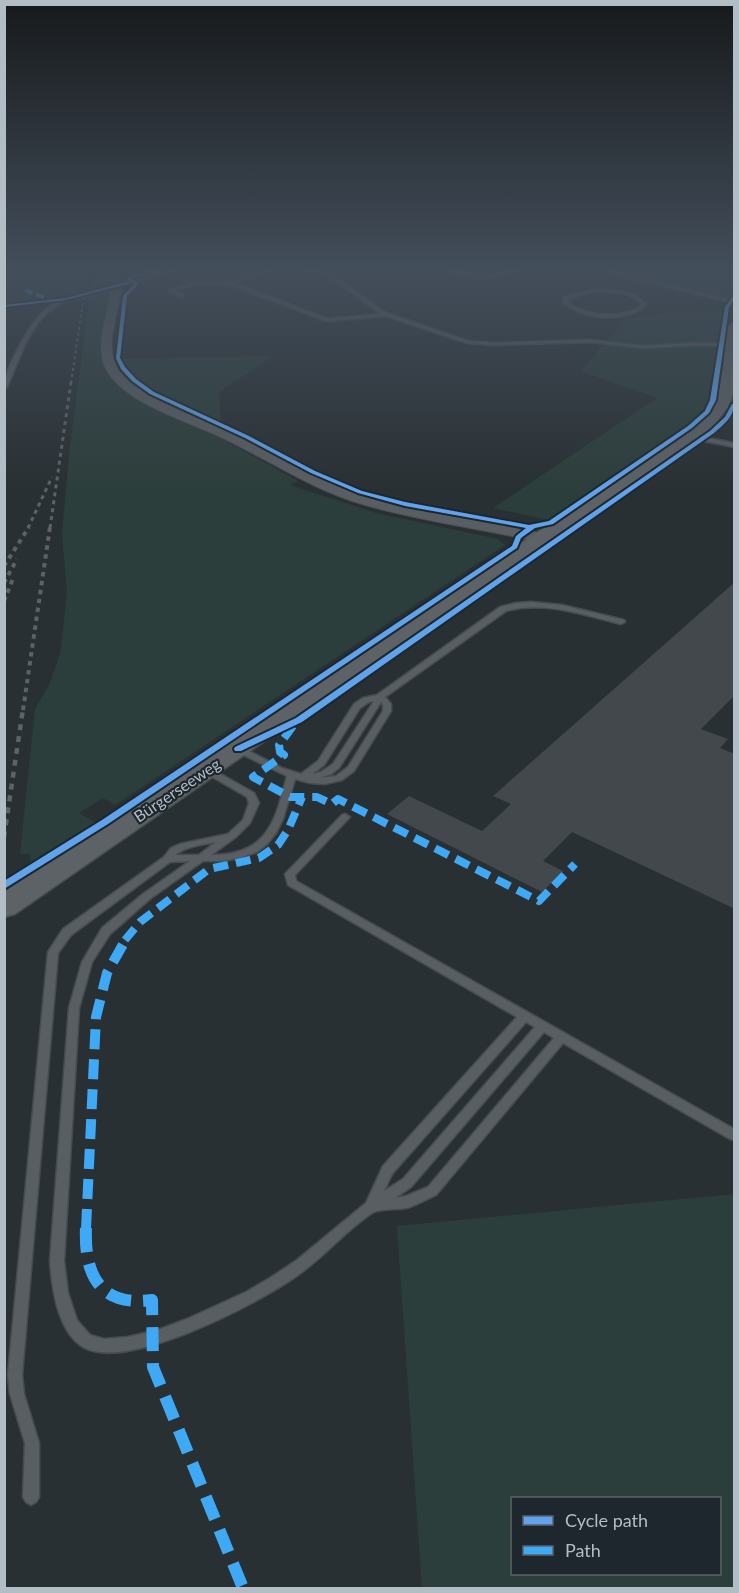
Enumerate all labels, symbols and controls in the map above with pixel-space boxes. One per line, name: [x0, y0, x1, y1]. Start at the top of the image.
street label: Bürgerseeweg: [130, 754, 224, 825]
legend: [511, 1497, 721, 1575]
text: Cycle path: [565, 1509, 648, 1531]
text: Path: [565, 1539, 601, 1561]

